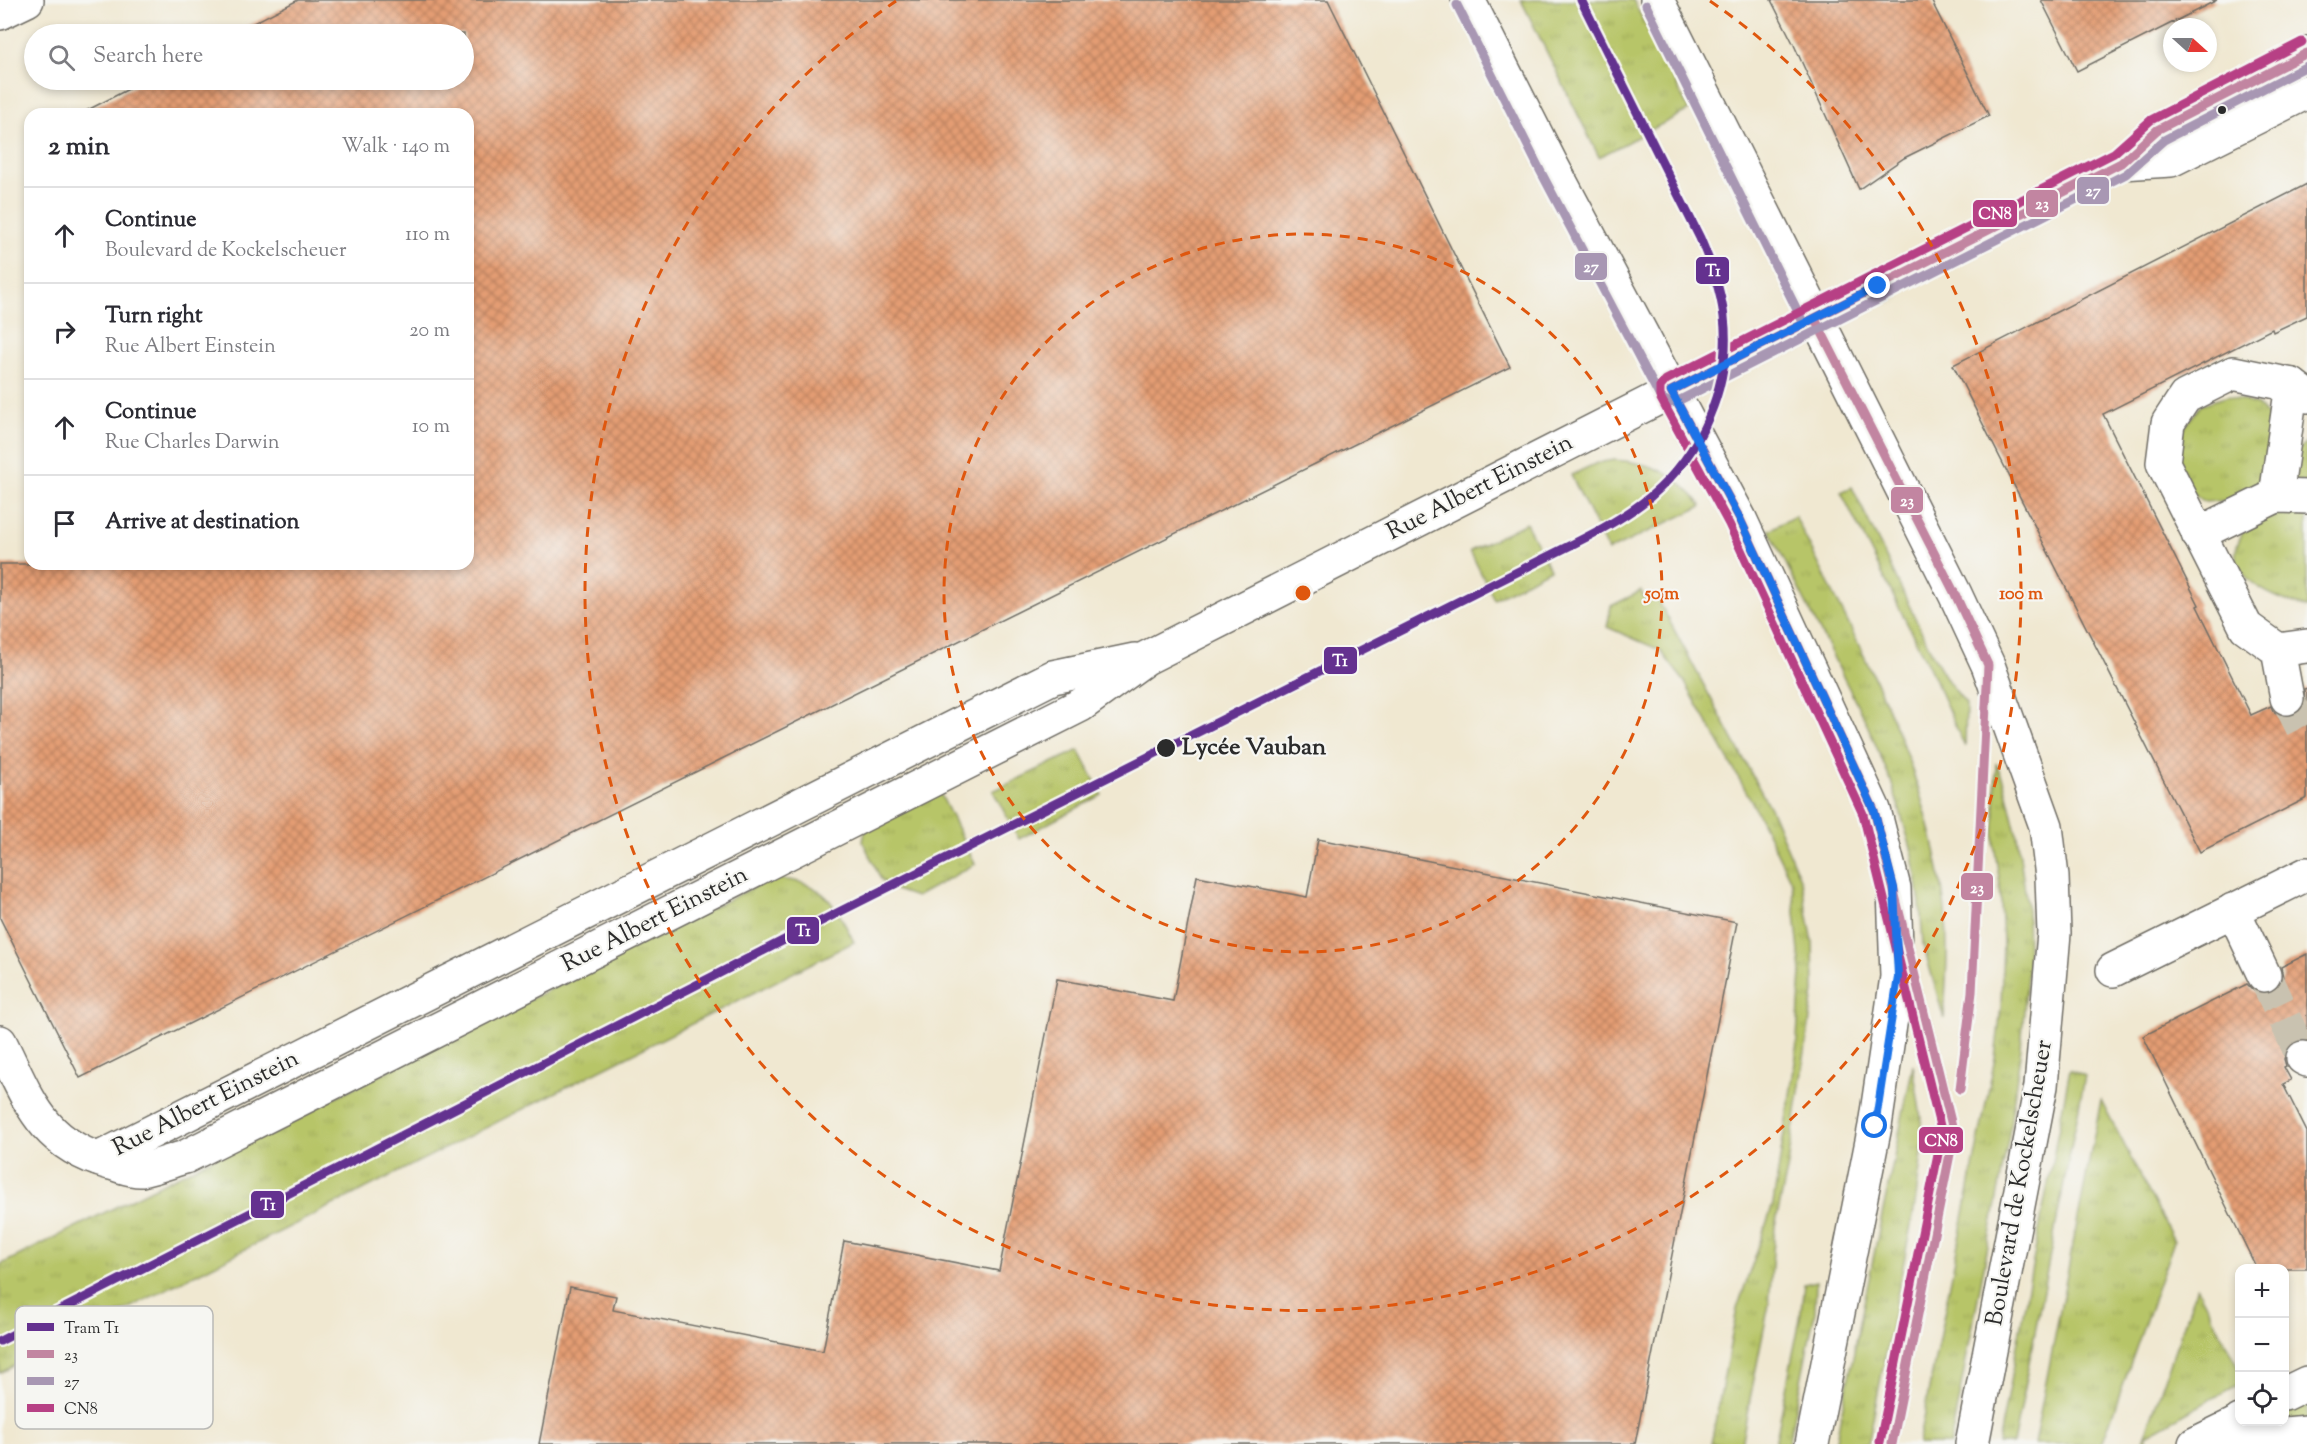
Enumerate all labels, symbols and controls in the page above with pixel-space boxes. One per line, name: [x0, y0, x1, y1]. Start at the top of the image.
north arrow: [2163, 18, 2217, 72]
search box: [24, 24, 474, 90]
icon: search: [45, 41, 78, 74]
text: Search here: [93, 41, 203, 73]
unlabelled marker: [2216, 104, 2228, 116]
text: 2 min: [48, 129, 110, 166]
text: Walk · 140 m: [341, 133, 450, 162]
line badge: 27: [2076, 176, 2110, 205]
text: 27: [2085, 181, 2102, 204]
line badge: 23: [2025, 189, 2059, 218]
text: 23: [2035, 194, 2050, 217]
line badge: CN8: [1972, 199, 2018, 228]
text: CN8: [1978, 204, 2012, 227]
text: Continue: [105, 205, 196, 237]
icon: ahead: [48, 219, 81, 252]
text: 110 m: [405, 221, 450, 250]
text: Boulevard de Kockelscheuer: [105, 237, 346, 266]
line badge: 27: [1574, 252, 1608, 281]
line badge: T1: [1695, 256, 1730, 285]
text: 27: [1583, 257, 1600, 280]
text: T1: [1705, 261, 1721, 284]
route end: [1864, 272, 1890, 298]
text: Turn right: [105, 301, 202, 333]
icon: right: [48, 315, 81, 348]
text: 20 m: [409, 317, 450, 346]
text: Rue Albert Einstein: [105, 333, 276, 362]
text: Continue: [105, 397, 196, 429]
icon: ahead: [48, 411, 81, 444]
text: 10 m: [412, 413, 450, 442]
street label: Rue Albert Einstein: [1381, 426, 1579, 550]
text: Rue Charles Darwin: [105, 429, 280, 458]
line badge: 23: [1890, 486, 1924, 514]
text: 23: [1900, 491, 1915, 514]
icon: arrive: [48, 507, 81, 540]
text: Arrive at destination: [105, 507, 300, 539]
text: 50 m: [1643, 582, 1679, 608]
text: 100 m: [1999, 582, 2043, 608]
centre of rings: [1293, 583, 1313, 603]
line badge: T1: [1323, 646, 1358, 675]
text: T1: [1332, 651, 1348, 674]
place label: Lycée Vauban: [1182, 731, 1327, 765]
marker: Lycée Vauban: [1155, 737, 1177, 759]
street label: Rue Albert Einstein: [556, 858, 754, 982]
line badge: 23: [1960, 872, 1994, 901]
text: 23: [1970, 878, 1985, 901]
line badge: T1: [786, 916, 820, 945]
text: T1: [795, 921, 811, 944]
street label: Boulevard de Kockelscheuer: [1978, 1037, 2062, 1329]
street label: Rue Albert Einstein: [107, 1042, 305, 1166]
route start: [1861, 1112, 1887, 1138]
line badge: CN8: [1918, 1126, 1964, 1154]
text: CN8: [1924, 1131, 1958, 1154]
line badge: T1: [250, 1190, 285, 1219]
text: T1: [260, 1195, 276, 1218]
map controls: [2235, 1264, 2289, 1426]
button: +: [2235, 1264, 2289, 1318]
legend: [15, 1306, 213, 1429]
text: Tram T1: [64, 1318, 120, 1341]
button: −: [2235, 1318, 2289, 1372]
text: 23: [64, 1345, 78, 1368]
text: 27: [64, 1372, 80, 1395]
button: locate: [2235, 1372, 2289, 1426]
text: CN8: [64, 1399, 98, 1422]

